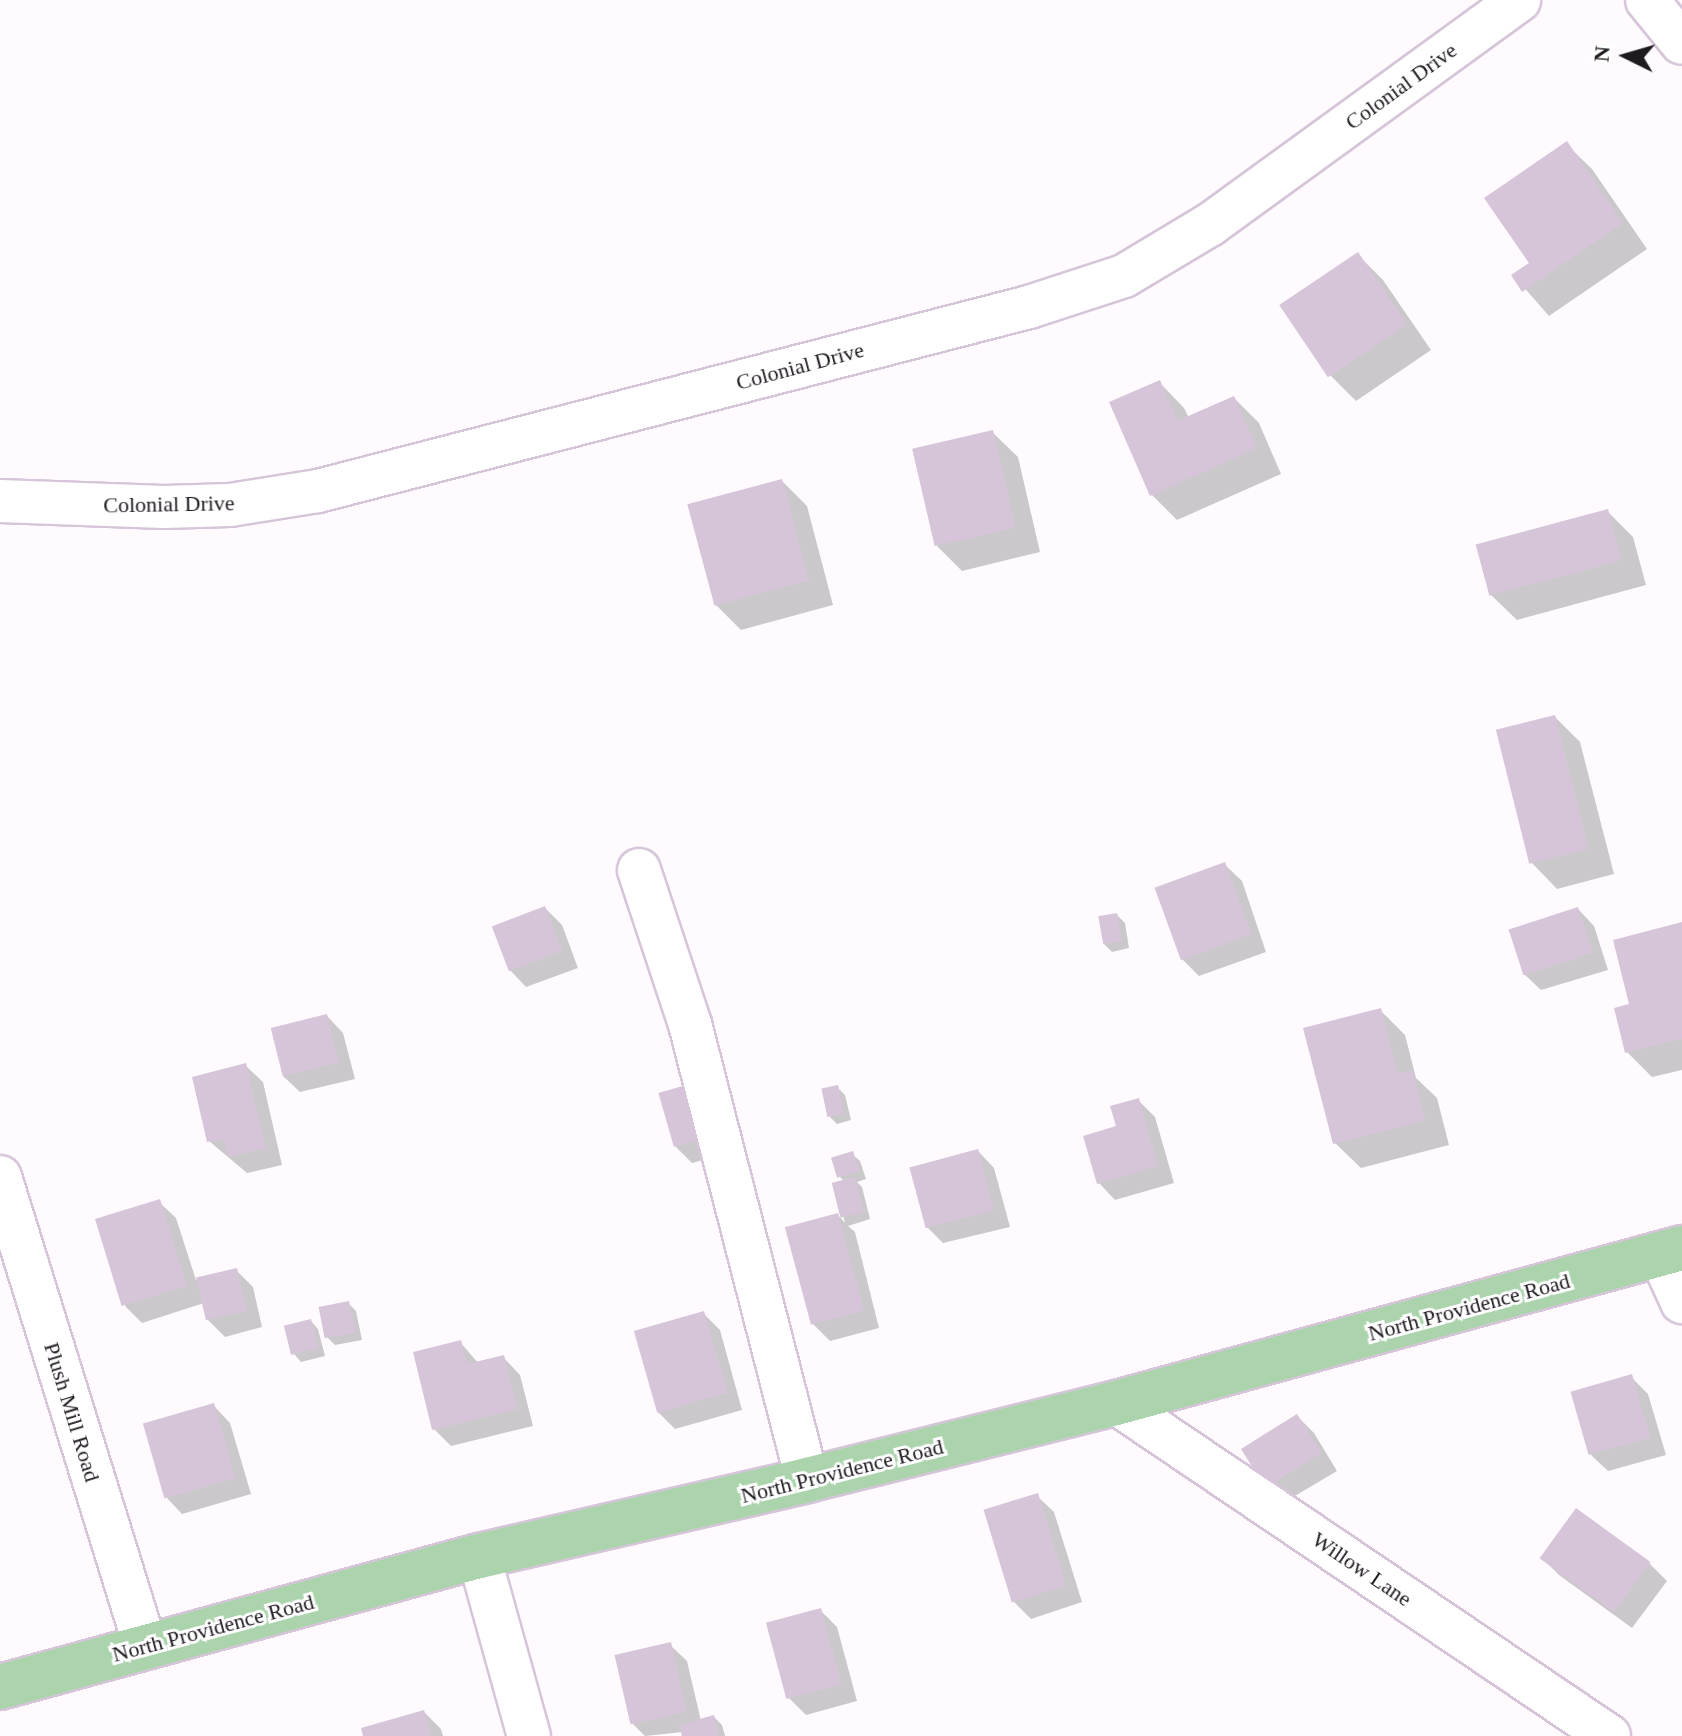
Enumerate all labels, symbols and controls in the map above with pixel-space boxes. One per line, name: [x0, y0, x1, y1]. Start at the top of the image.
north arrow: [1586, 16, 1666, 96]
street label: Colonial Drive: [1340, 37, 1462, 135]
text: N: [1588, 45, 1615, 63]
street label: Colonial Drive: [733, 336, 867, 396]
street label: Colonial Drive: [103, 490, 235, 518]
street label: North Providence Road: [1365, 1267, 1573, 1347]
street label: Plush Mill Road: [38, 1339, 106, 1485]
street label: North Providence Road: [738, 1433, 946, 1509]
street label: Willow Lane: [1307, 1526, 1417, 1612]
street label: North Providence Road: [109, 1588, 317, 1668]

